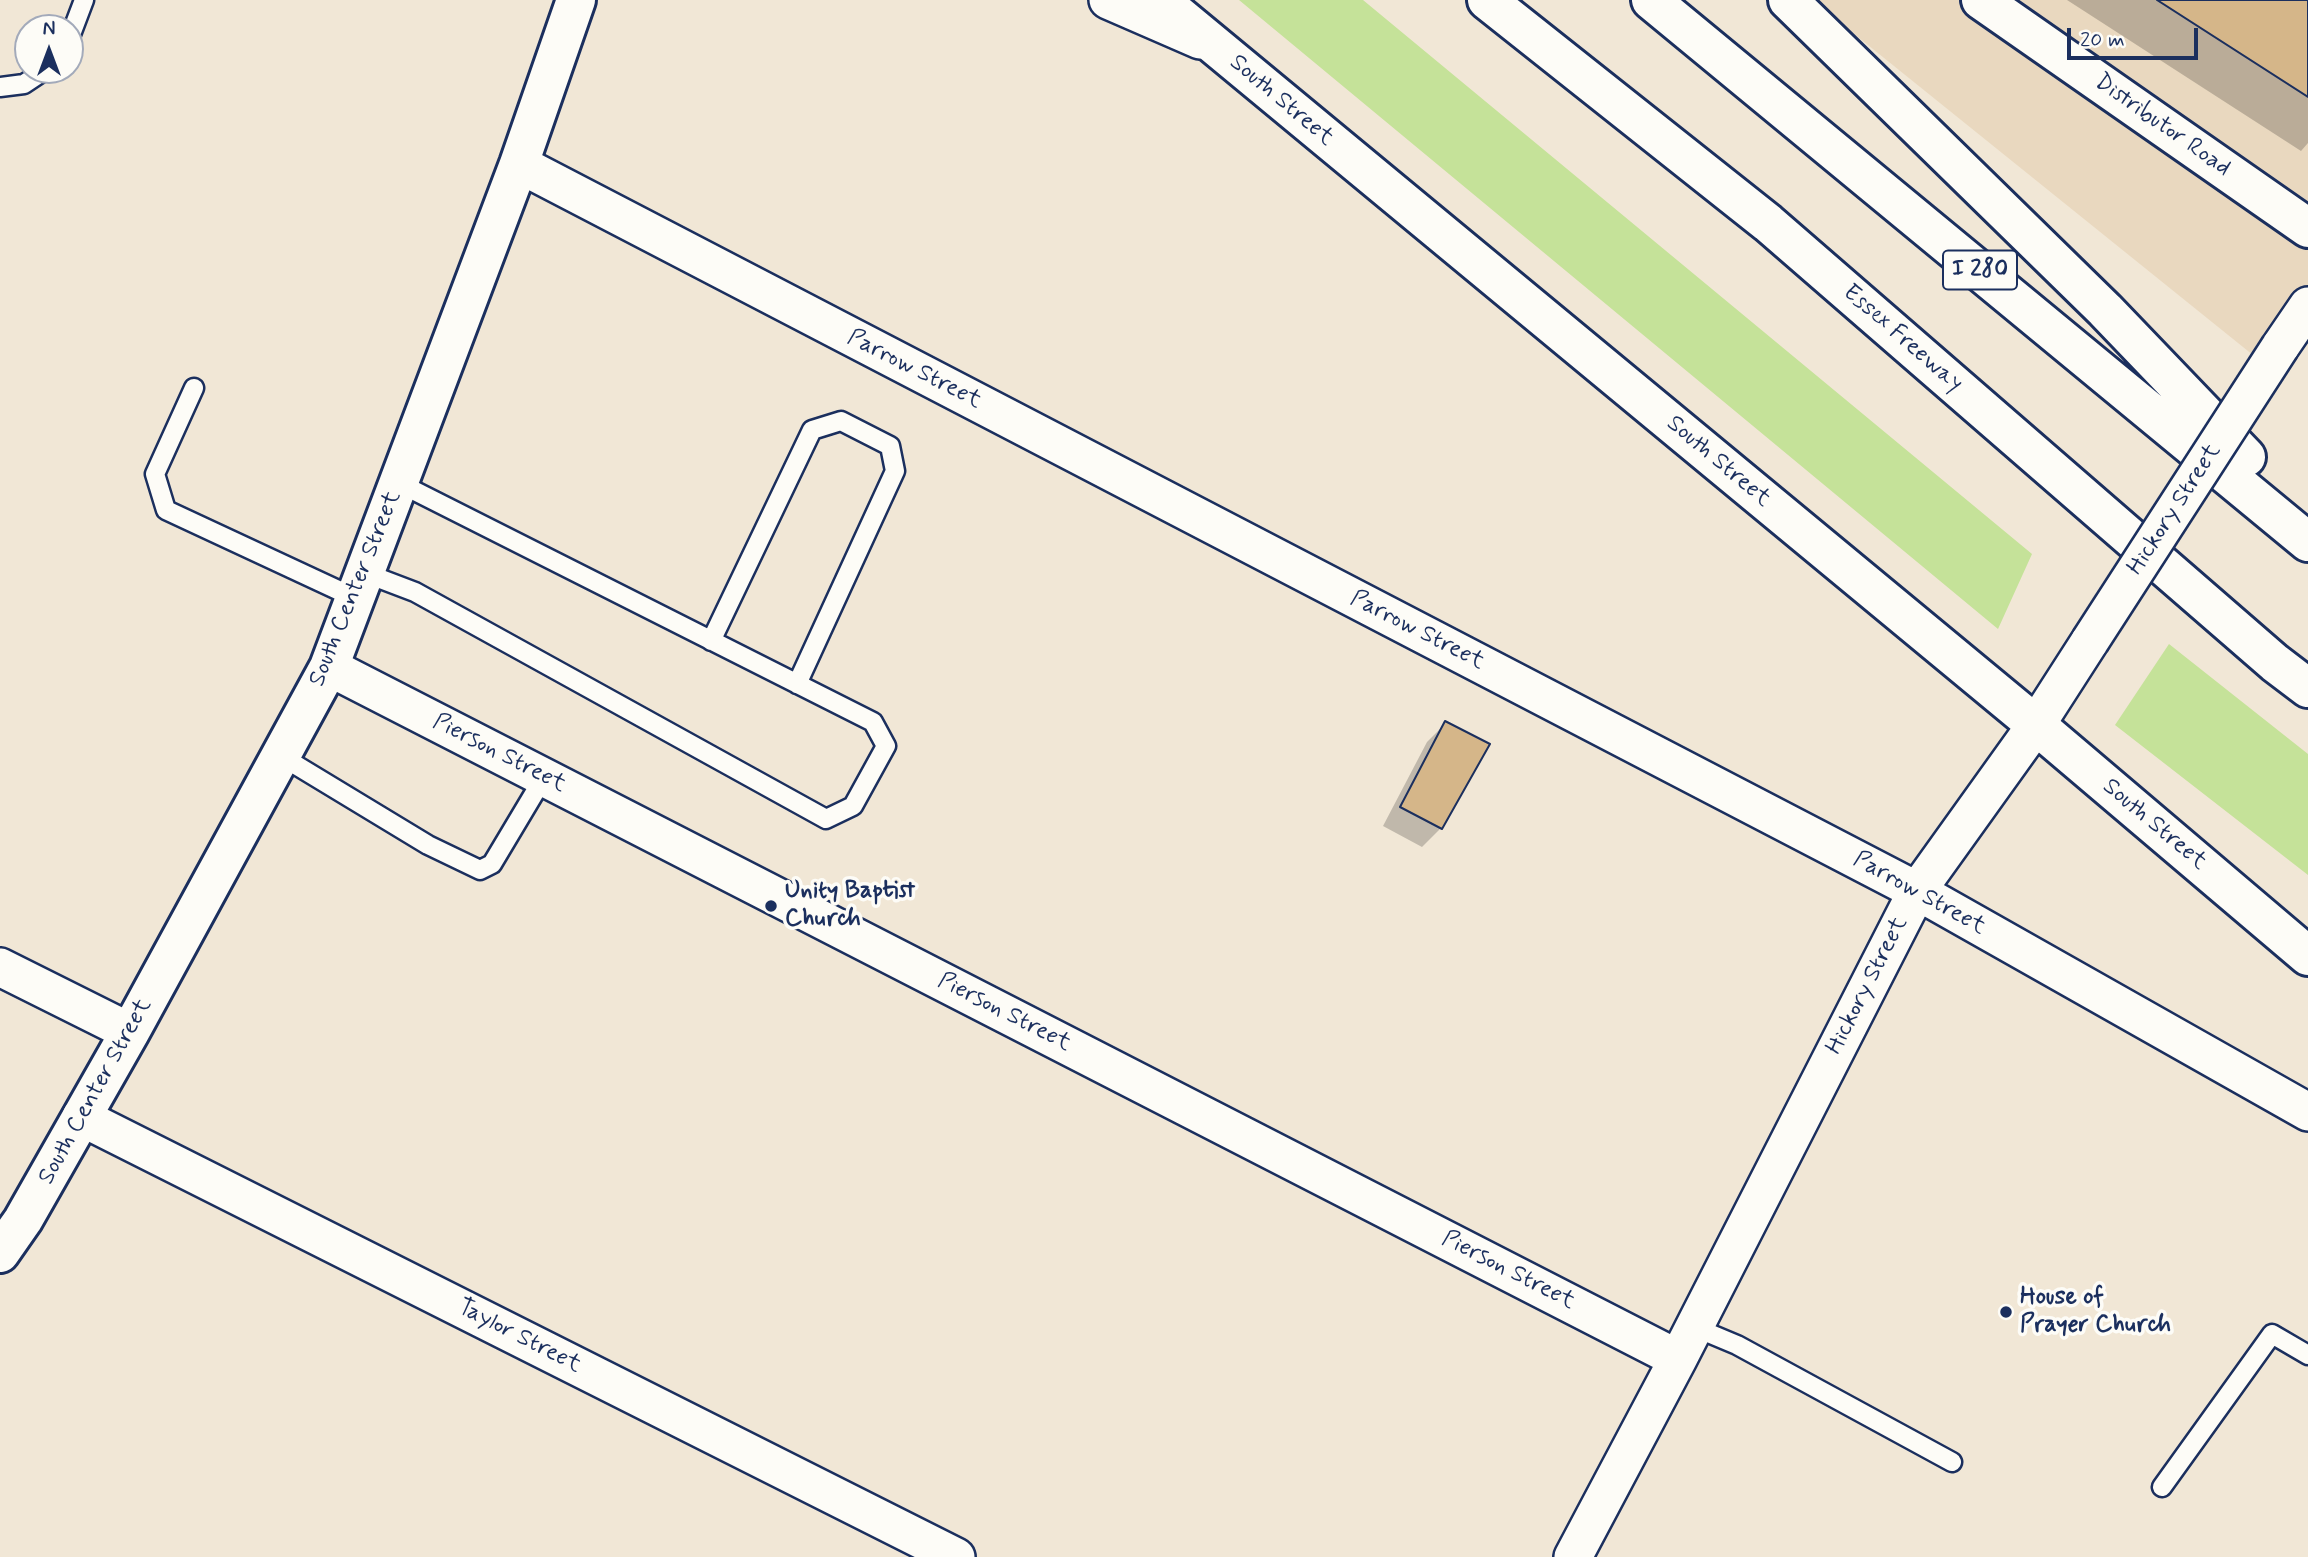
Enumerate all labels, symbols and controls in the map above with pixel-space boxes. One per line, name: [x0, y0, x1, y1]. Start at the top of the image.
north arrow: [14, 14, 84, 84]
scale bar: [2070, 14, 2201, 58]
text: N: [43, 17, 55, 42]
text: 20 m: [2080, 26, 2125, 54]
street label: South Street: [1223, 49, 1339, 153]
street label: Distributor Road: [2088, 68, 2236, 184]
road number: I 280: [1943, 250, 2017, 290]
street label: Essex Freeway: [1836, 279, 1968, 399]
street label: Parrow Street: [842, 324, 986, 416]
street label: South Street: [1660, 410, 1776, 514]
street label: Hickory Street: [2122, 439, 2228, 581]
street label: South Center Street: [304, 487, 408, 691]
street label: Parrow Street: [1345, 585, 1489, 677]
street label: Pierson Street: [428, 708, 570, 800]
street label: South Street: [2096, 773, 2212, 877]
street label: Parrow Street: [1848, 846, 1990, 942]
place label: Unity Baptist Church: [785, 878, 915, 934]
marker: Unity Baptist Church: [763, 898, 779, 914]
street label: Hickory Street: [1821, 912, 1915, 1060]
street label: Pierson Street: [933, 967, 1075, 1059]
street label: South Center Street: [33, 994, 159, 1190]
street label: Pierson Street: [1437, 1225, 1579, 1317]
place label: House of Prayer Church: [2020, 1284, 2171, 1340]
street label: Taylor Street: [452, 1294, 586, 1380]
marker: House of Prayer Church: [1998, 1304, 2014, 1320]

